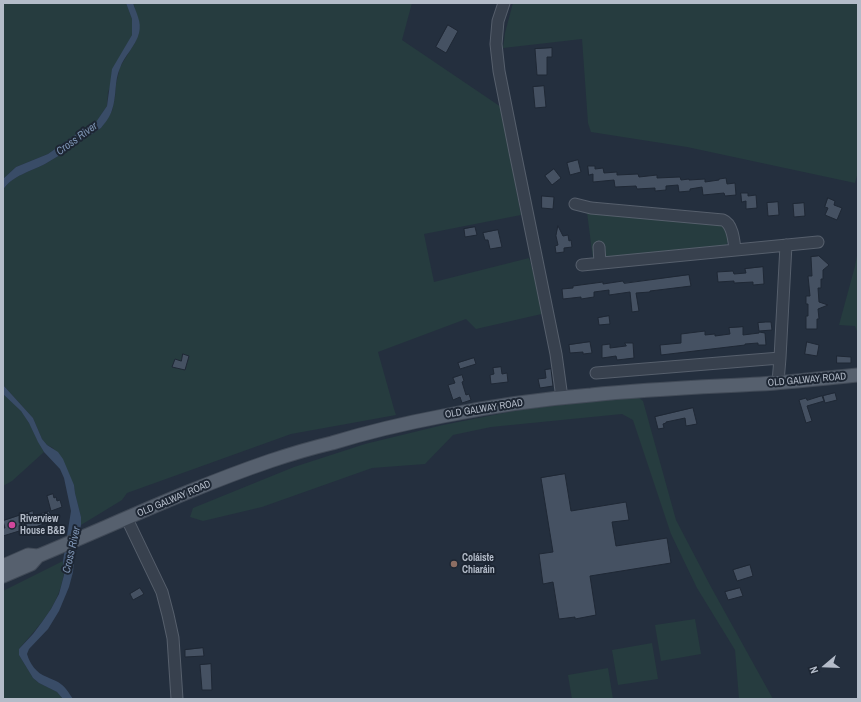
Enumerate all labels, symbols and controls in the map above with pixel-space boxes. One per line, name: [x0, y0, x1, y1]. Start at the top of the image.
water label: Cross River: [54, 120, 100, 158]
street label: OLD GALWAY ROAD: [767, 371, 847, 389]
street label: OLD GALWAY ROAD: [444, 397, 524, 421]
street label: OLD GALWAY ROAD: [135, 478, 213, 520]
place label: Riverview House B&B: [20, 513, 65, 536]
marker: Riverview House B&B: [7, 520, 17, 530]
water label: Cross River: [60, 525, 84, 575]
place label: Coláiste Chiaráin: [462, 552, 495, 576]
marker: Coláiste Chiaráin: [449, 559, 459, 569]
north arrow: [805, 646, 845, 686]
text: N: [806, 665, 821, 675]

